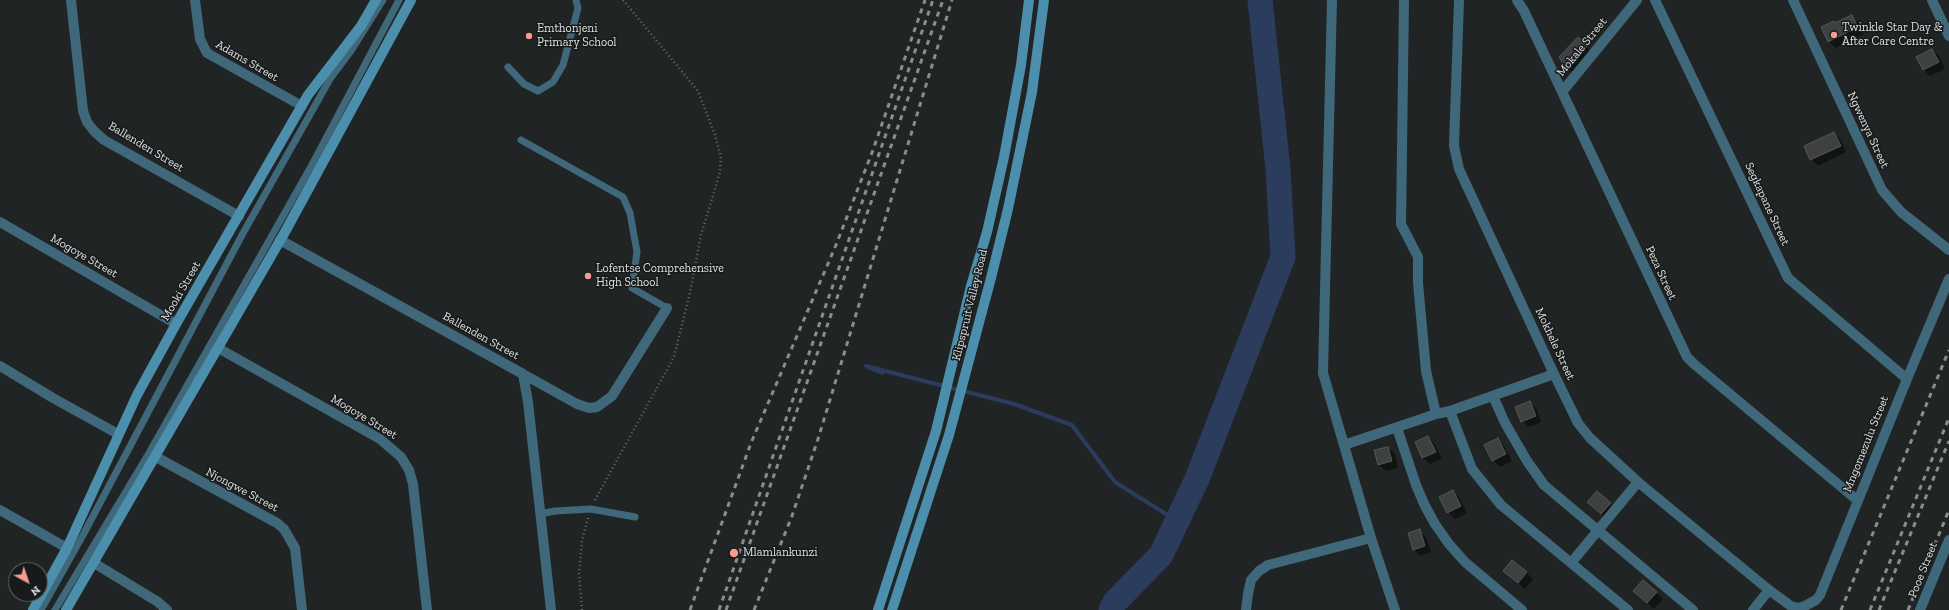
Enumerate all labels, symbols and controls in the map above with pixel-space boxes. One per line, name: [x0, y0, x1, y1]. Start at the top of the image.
street label: Mokale Street: [1554, 15, 1610, 79]
place label: Twinkle Star Day & After Care Centre: [1842, 21, 1942, 49]
place label: Emthonjeni Primary School: [537, 22, 616, 50]
marker: Twinkle Star Day & After Care Centre: [1829, 30, 1839, 40]
marker: Emthonjeni Primary School: [524, 31, 534, 41]
street label: Adams Street: [213, 37, 281, 85]
street label: Ngwenya Street: [1844, 89, 1892, 171]
street label: Ballenden Street: [106, 119, 186, 175]
street label: Segkapane Street: [1741, 160, 1793, 248]
street label: Mogoye Street: [48, 231, 120, 281]
street label: Peza Street: [1642, 244, 1680, 302]
street label: Klipspruit Valley Road: [949, 248, 991, 362]
street label: Mooki Street: [158, 259, 204, 323]
place label: Lofentse Comprehensive High School: [596, 262, 724, 290]
marker: Lofentse Comprehensive High School: [583, 271, 593, 281]
street label: Mokhele Street: [1532, 306, 1578, 382]
street label: Ballenden Street: [440, 309, 522, 363]
street label: Mogoye Street: [328, 392, 400, 442]
street label: Mngomezulu Street: [1840, 394, 1892, 494]
street label: Njongwe Street: [203, 465, 281, 515]
street label: Pooe Street: [1905, 540, 1941, 600]
place label: Mlamlankunzi: [743, 546, 818, 560]
marker: Mlamlankunzi: [728, 547, 740, 559]
north arrow: [8, 562, 48, 602]
text: N: [28, 583, 43, 598]

